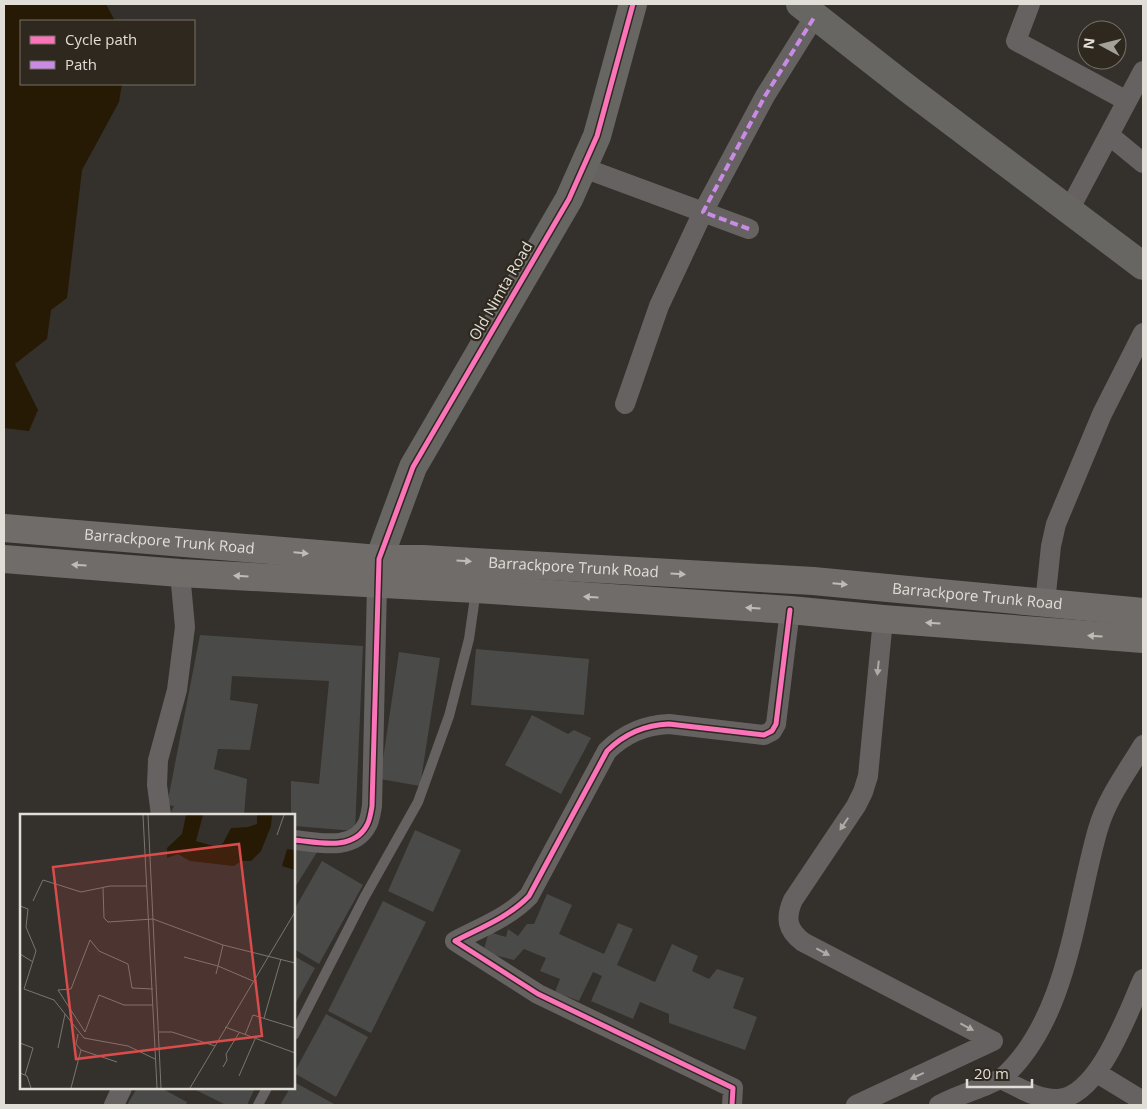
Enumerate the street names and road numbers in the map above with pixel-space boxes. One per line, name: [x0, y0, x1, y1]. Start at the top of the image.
street label: Old Nimta Road: [464, 237, 537, 344]
street label: Barrackpore Trunk Road: [84, 524, 255, 558]
street label: Barrackpore Trunk Road: [488, 552, 659, 581]
street label: Barrackpore Trunk Road: [891, 577, 1063, 613]

